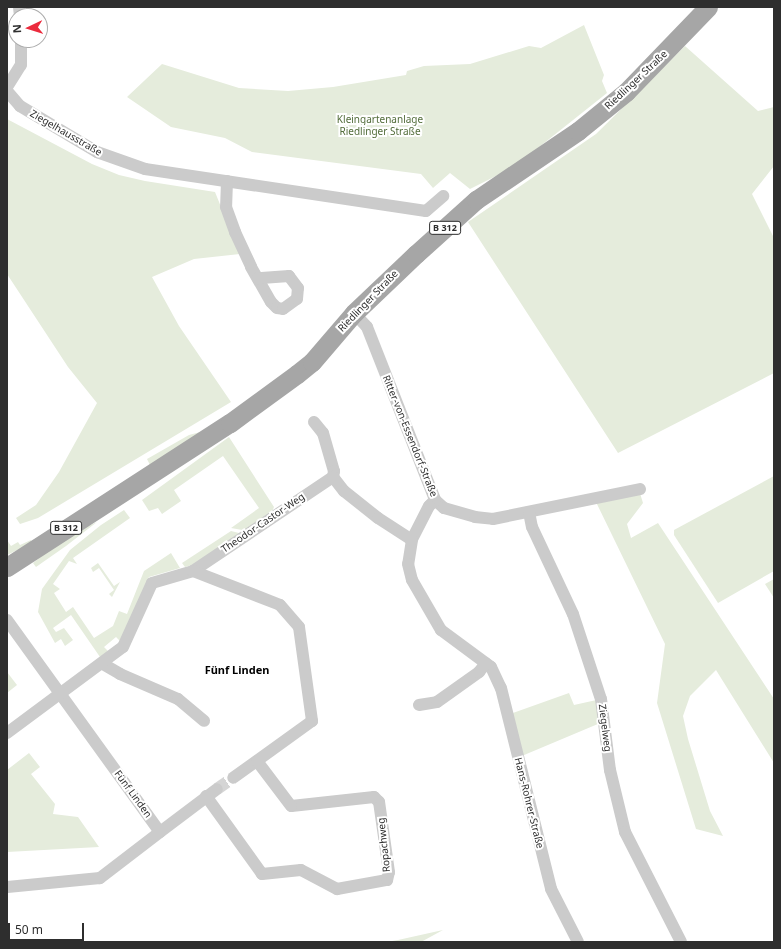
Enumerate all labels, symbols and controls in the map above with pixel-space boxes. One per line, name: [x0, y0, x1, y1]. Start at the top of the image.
north arrow: [8, 8, 48, 48]
text: N: [9, 24, 24, 34]
street label: Riedlinger Straße: [602, 48, 670, 112]
street label: Ziegelhausstraße: [28, 108, 104, 158]
park label: Kleingartenanlage Riedlinger Straße: [337, 113, 423, 136]
road number: B 312: [429, 221, 461, 235]
street label: Riedlinger Straße: [336, 268, 400, 334]
street label: Ritter-von-Essendorf-Straße: [380, 373, 440, 499]
street label: Theodor-Castor-Weg: [219, 491, 307, 555]
road number: B 312: [50, 521, 82, 535]
district label: Fünf Linden: [205, 663, 269, 677]
street label: Ziegelweg: [596, 703, 614, 753]
street label: Hans-Rohrer-Straße: [512, 756, 546, 850]
street label: Fünf Linden: [112, 768, 154, 820]
street label: Ropachweg: [375, 817, 393, 873]
scale bar: [10, 915, 86, 941]
text: 50 m: [15, 921, 43, 938]

